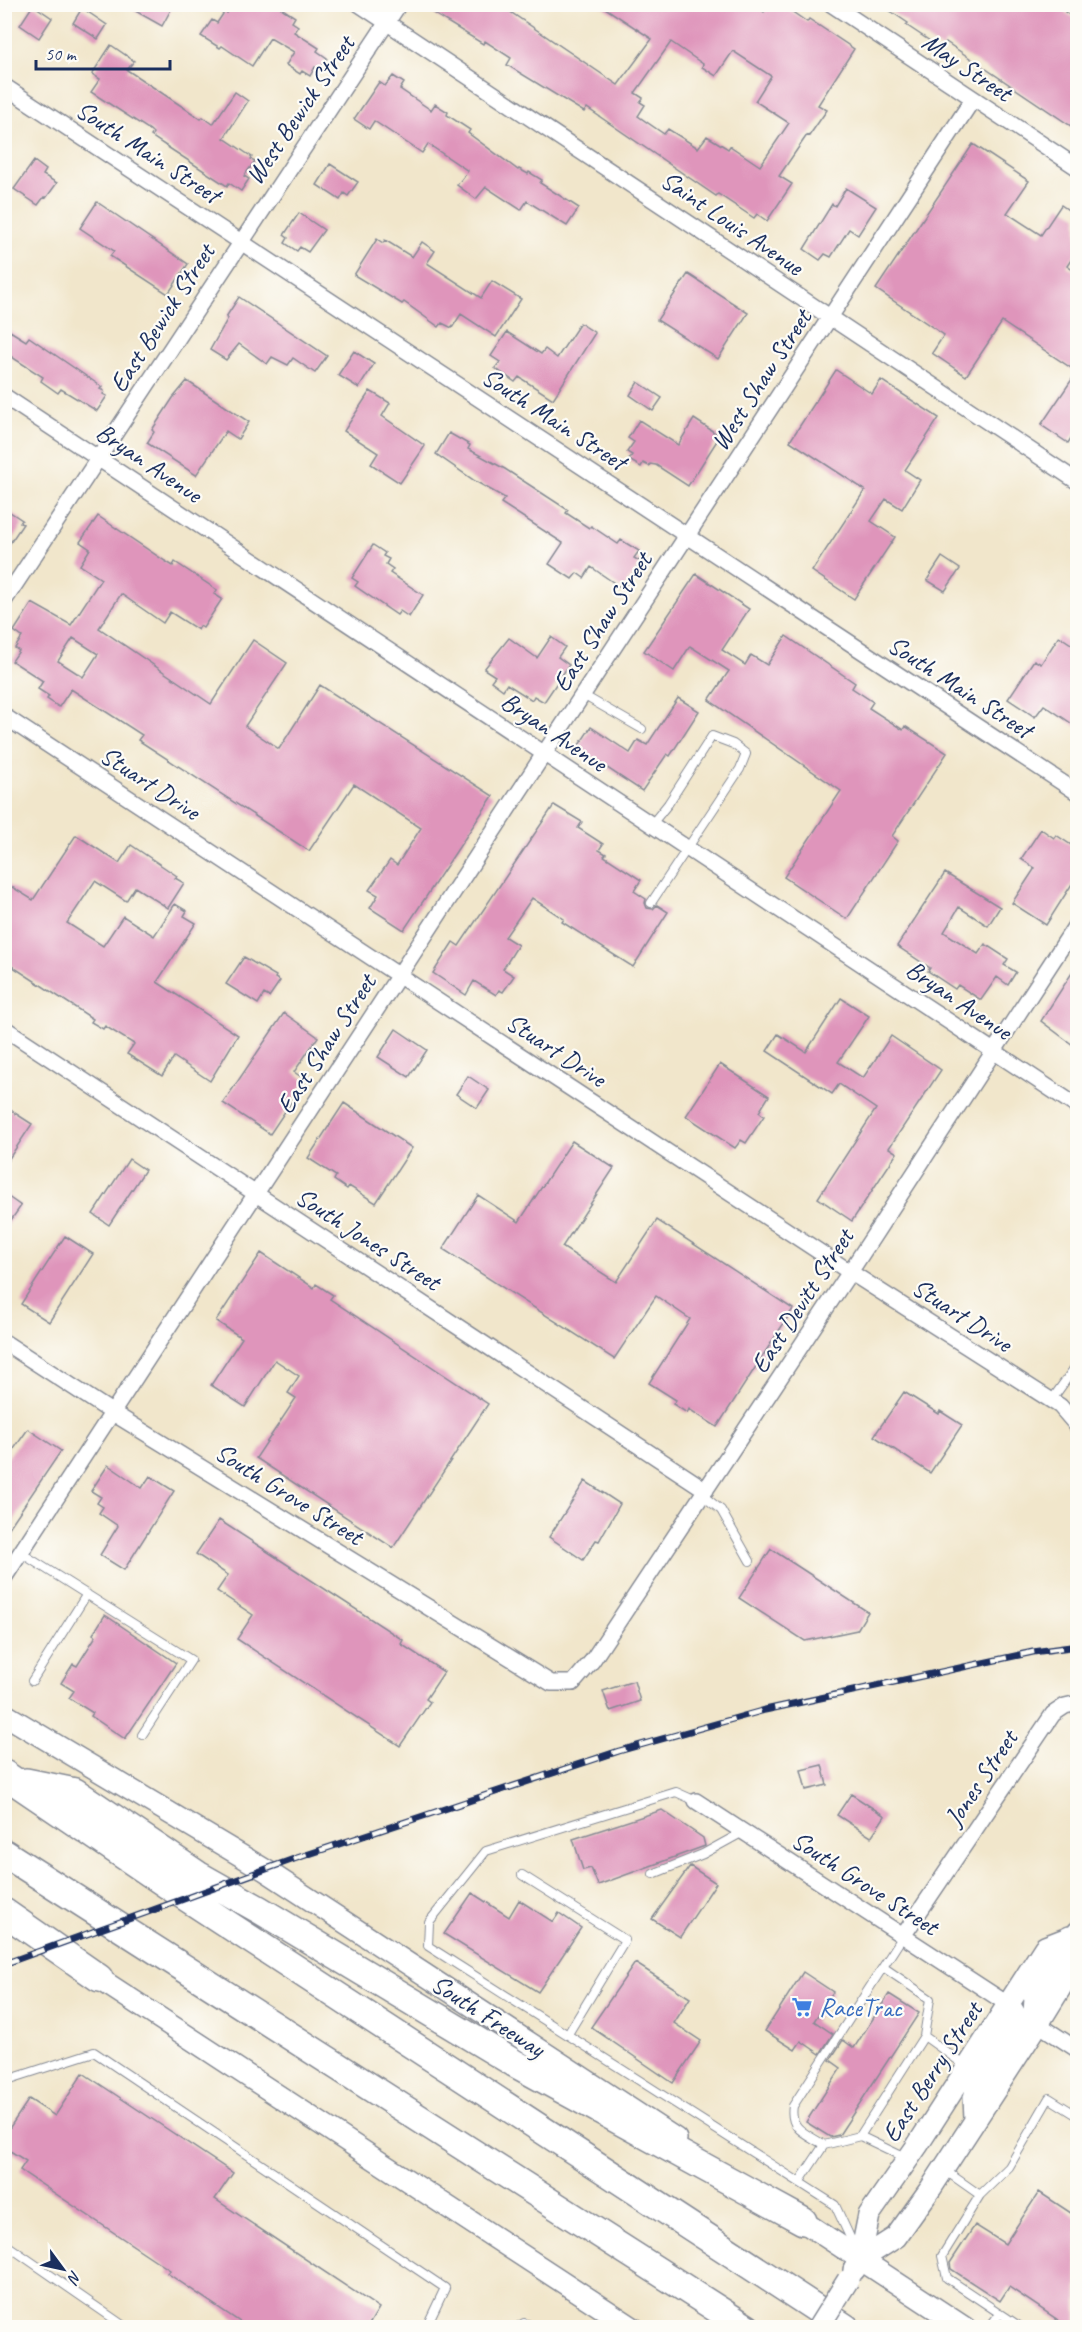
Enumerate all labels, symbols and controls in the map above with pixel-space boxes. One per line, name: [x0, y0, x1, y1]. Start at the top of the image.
street label: May Street: [916, 25, 1020, 110]
street label: West Bewick Street: [238, 27, 363, 191]
scale bar: [36, 33, 170, 71]
text: 50 m: [45, 43, 78, 65]
street label: South Main Street: [70, 93, 229, 213]
street label: Saint Louis Avenue: [654, 163, 811, 284]
street label: East Bewick Street: [102, 236, 224, 398]
street label: West Shaw Street: [703, 301, 820, 457]
street label: South Main Street: [476, 360, 635, 480]
street label: Bryan Avenue: [90, 416, 210, 512]
street label: East Shaw Street: [545, 544, 661, 698]
street label: South Main Street: [882, 628, 1041, 748]
street label: Bryan Avenue: [495, 685, 615, 781]
street label: Stuart Drive: [94, 738, 208, 829]
street label: Bryan Avenue: [900, 953, 1020, 1049]
street label: East Shaw Street: [269, 966, 385, 1120]
street label: Stuart Drive: [500, 1005, 614, 1096]
street label: South Jones Street: [289, 1180, 449, 1299]
street label: East Devitt Street: [743, 1221, 862, 1379]
street label: Stuart Drive: [906, 1270, 1020, 1361]
street label: South Grove Street: [209, 1435, 371, 1554]
street label: Jones Street: [936, 1722, 1026, 1834]
street label: South Grove Street: [785, 1823, 947, 1944]
street label: South Freeway: [425, 1967, 553, 2066]
place label: RaceTrac: [819, 1991, 903, 2024]
street label: East Berry Street: [874, 1994, 991, 2148]
supermarket icon: RaceTrac: [790, 1995, 814, 2019]
north arrow: [33, 2239, 93, 2299]
text: N: [62, 2267, 86, 2289]

